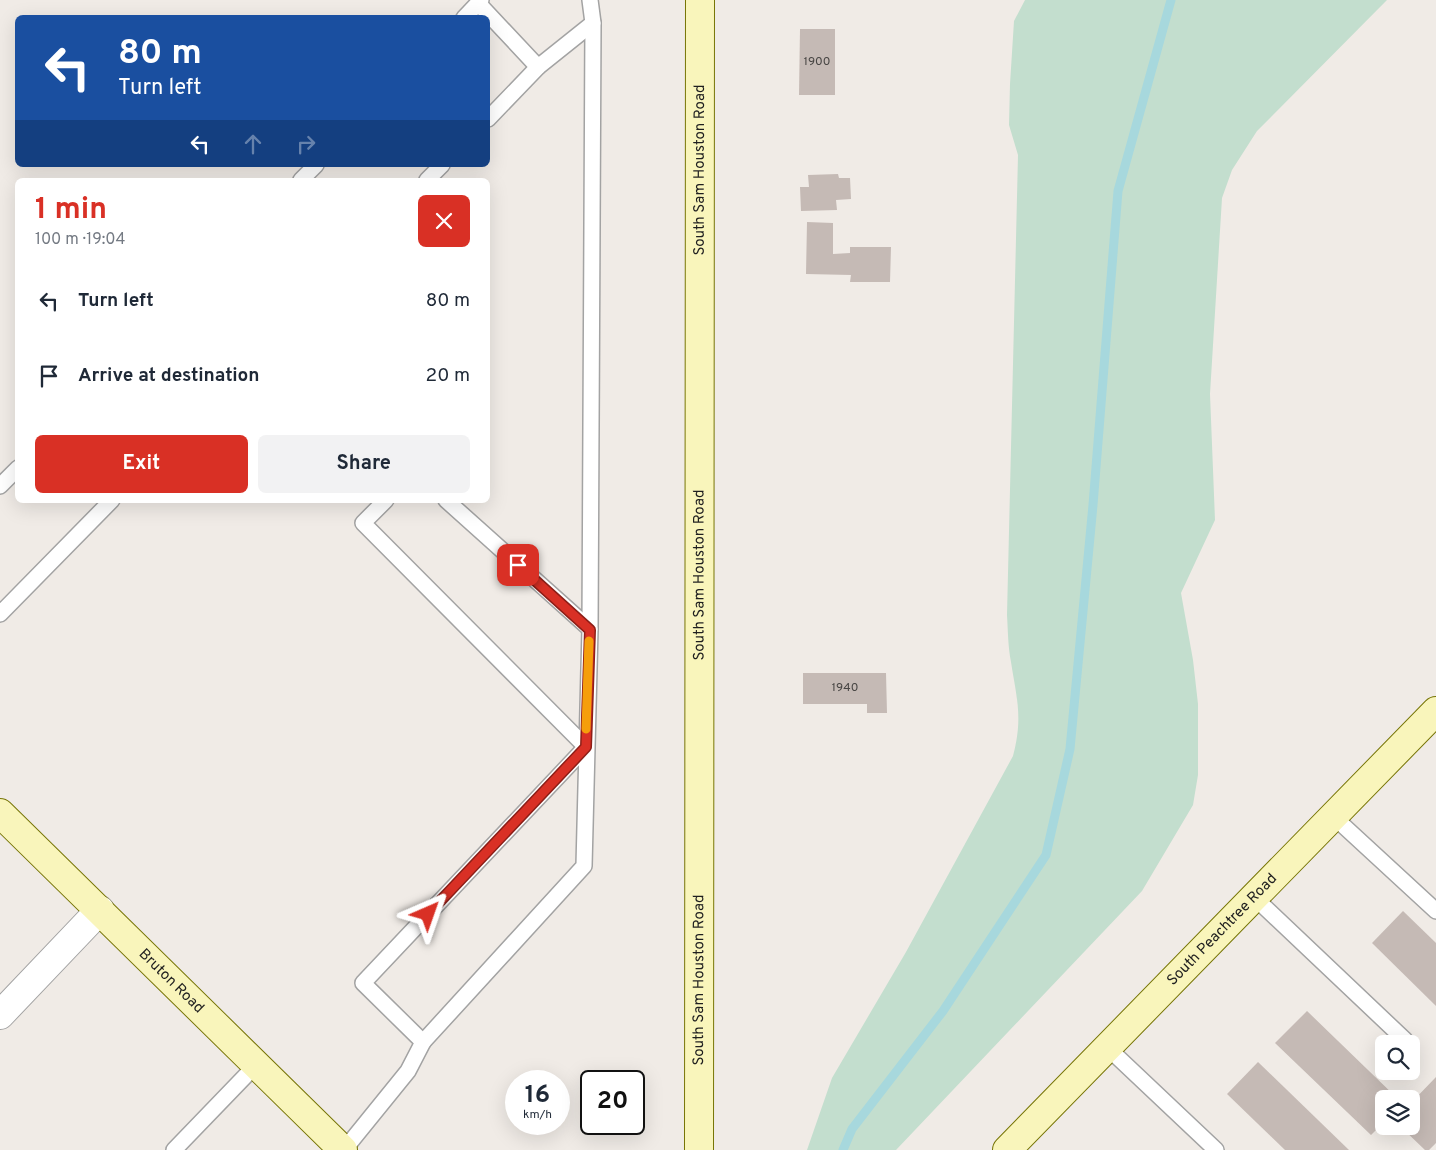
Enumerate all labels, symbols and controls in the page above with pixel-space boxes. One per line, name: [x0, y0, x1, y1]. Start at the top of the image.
text: 80 m: [118, 32, 202, 76]
icon: left: [35, 35, 100, 100]
house number: 1900: [804, 54, 830, 70]
text: Turn left: [118, 75, 201, 102]
street label: South Sam Houston Road: [690, 84, 709, 256]
icon: left: [186, 130, 214, 158]
icon: ahead: [239, 130, 267, 158]
icon: right: [292, 130, 320, 158]
text: 1 min: [35, 192, 107, 229]
button: close: [418, 195, 470, 247]
text: 100 m · 19:04: [35, 230, 126, 250]
icon: left: [35, 287, 63, 315]
text: Turn left: [78, 289, 154, 313]
text: 80 m: [426, 289, 470, 313]
icon: arrive: [35, 362, 63, 390]
text: Arrive at destination: [78, 364, 259, 388]
text: 20 m: [426, 364, 470, 388]
button: Exit: [35, 435, 248, 493]
button: Share: [258, 435, 470, 493]
street label: South Sam Houston Road: [690, 489, 709, 661]
pin: [497, 544, 539, 586]
icon: arrive: [504, 551, 532, 579]
house number: 1940: [832, 680, 858, 696]
street label: South Peachtree Road: [1163, 870, 1281, 990]
position arrow: [401, 887, 453, 939]
street label: South Sam Houston Road: [690, 894, 709, 1066]
street label: Bruton Road: [134, 945, 208, 1018]
map controls: [1375, 1035, 1420, 1135]
button: search: [1375, 1035, 1420, 1080]
speed limit sign: 20: [580, 1070, 645, 1135]
text: 16: [525, 1080, 550, 1112]
button: layers: [1375, 1090, 1420, 1135]
text: km/h: [523, 1107, 552, 1123]

